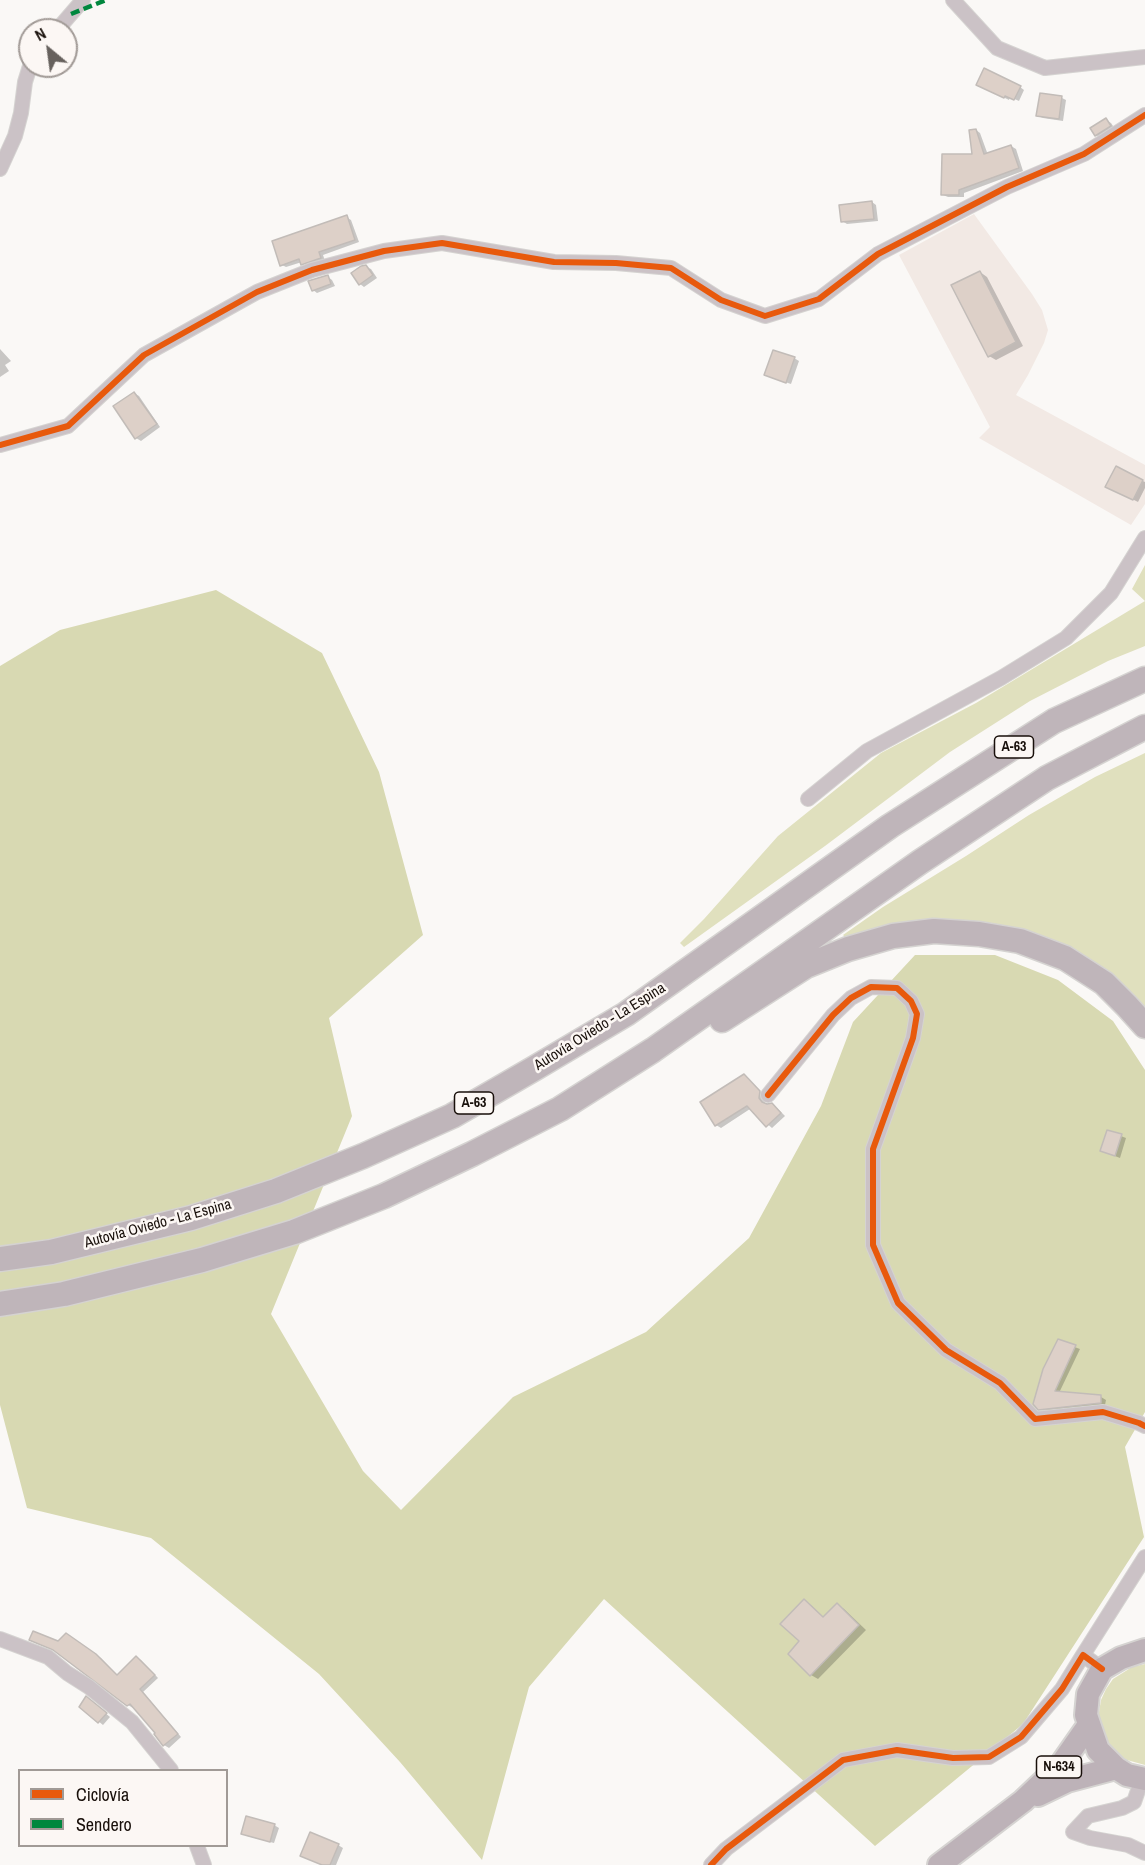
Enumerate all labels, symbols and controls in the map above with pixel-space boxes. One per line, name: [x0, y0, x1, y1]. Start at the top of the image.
north arrow: [18, 18, 78, 78]
text: N: [31, 22, 50, 46]
road number: A-63: [994, 736, 1034, 758]
street label: Autovía Oviedo - La Espina: [531, 979, 669, 1075]
road number: A-63: [454, 1092, 494, 1114]
street label: Autovía Oviedo - La Espina: [83, 1196, 233, 1252]
road number: N-634: [1036, 1756, 1082, 1778]
legend: [18, 1769, 228, 1847]
text: Ciclovía: [76, 1782, 129, 1807]
text: Sendero: [76, 1812, 132, 1837]

